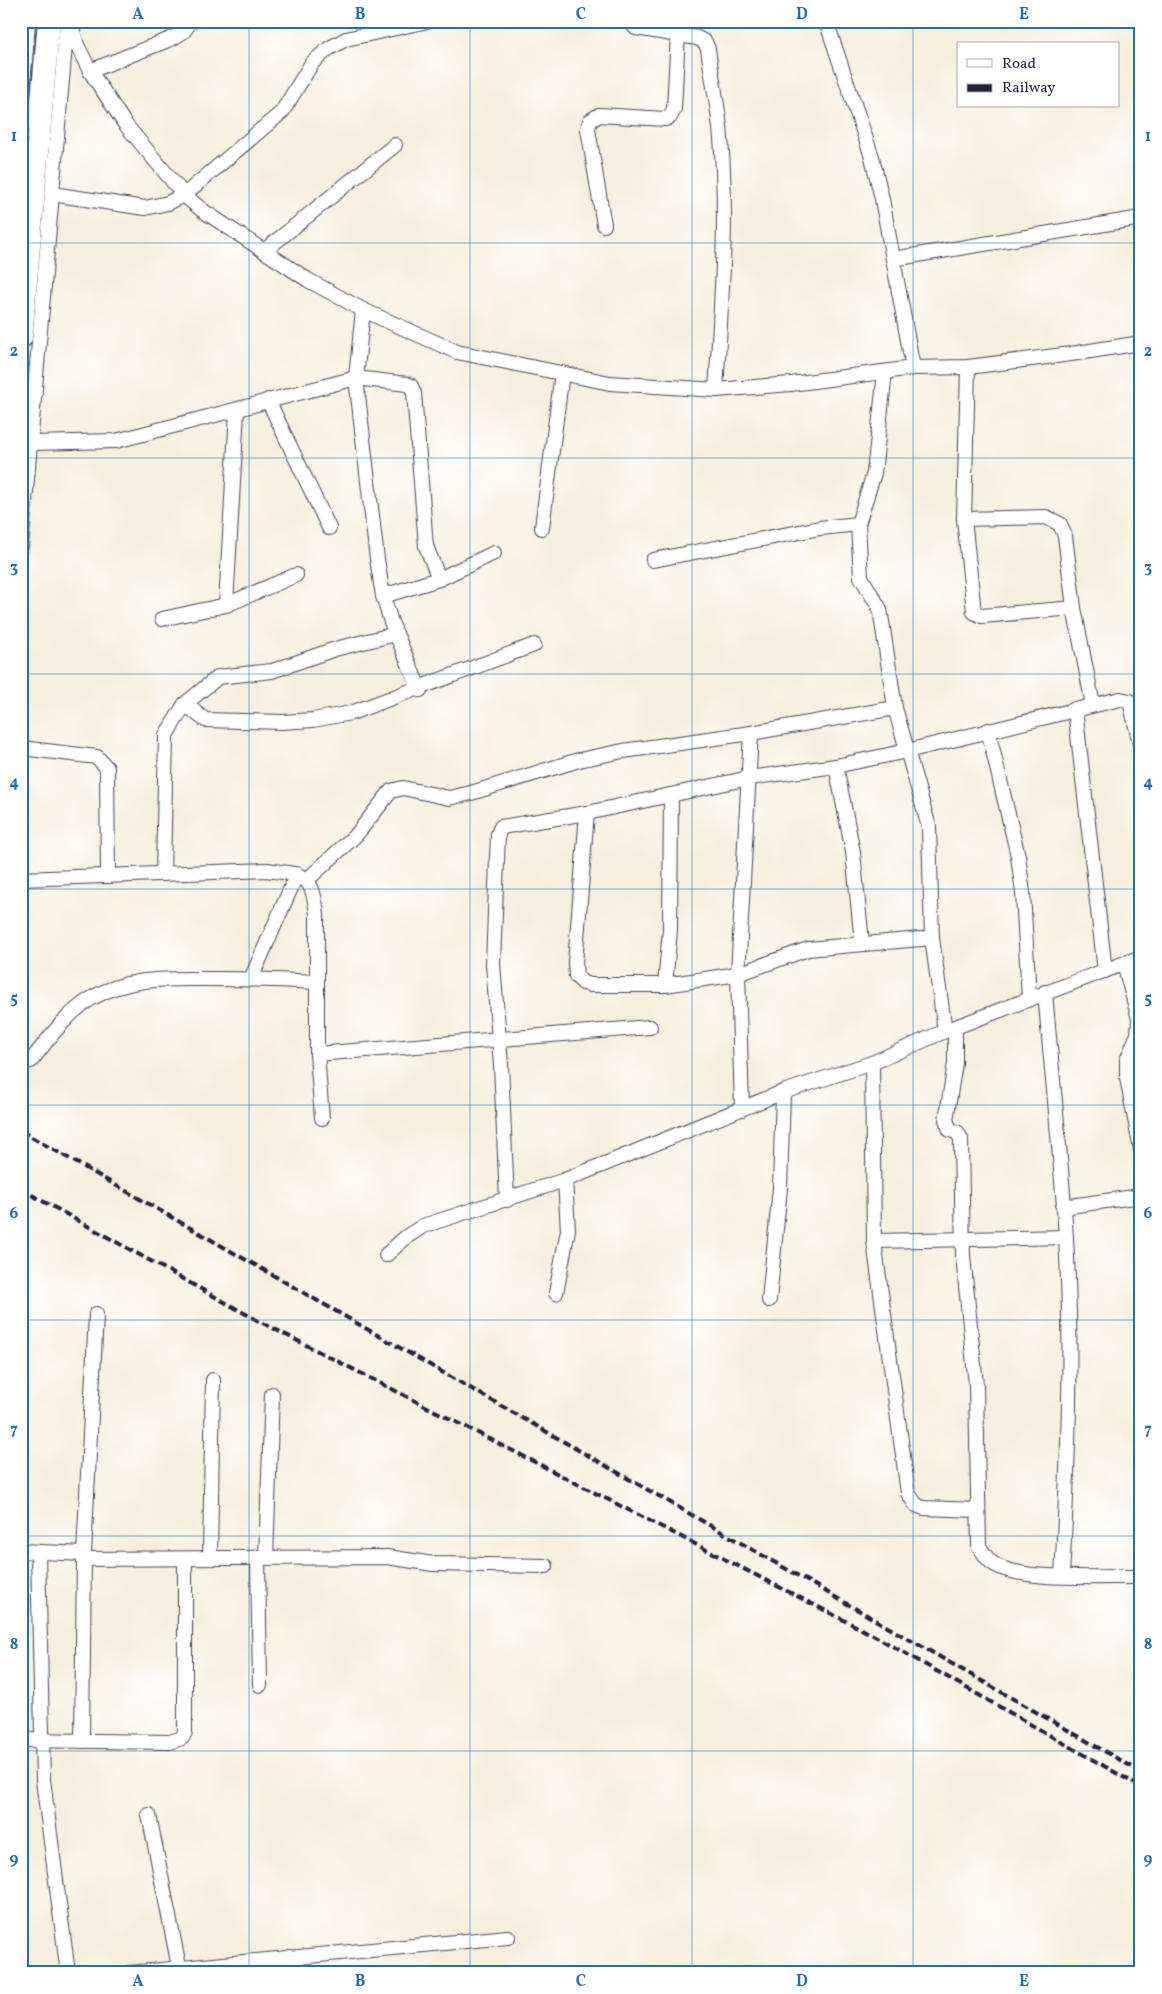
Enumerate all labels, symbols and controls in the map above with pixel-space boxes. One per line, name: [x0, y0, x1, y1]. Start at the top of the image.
text: A: [132, 4, 144, 26]
text: B: [355, 4, 366, 26]
text: C: [576, 4, 586, 26]
text: D: [796, 4, 808, 26]
text: E: [1019, 4, 1029, 26]
legend: [957, 42, 1120, 108]
text: Road: [1002, 54, 1036, 75]
text: Railway: [1002, 78, 1055, 99]
text: 1: [11, 126, 17, 148]
text: 1: [1145, 126, 1151, 148]
text: 2: [10, 341, 18, 363]
text: 2: [1144, 341, 1152, 363]
text: 3: [10, 557, 18, 579]
text: 3: [1144, 557, 1152, 579]
text: 4: [9, 772, 19, 794]
text: 4: [1143, 772, 1153, 794]
text: 5: [10, 988, 18, 1010]
text: 5: [1144, 988, 1152, 1010]
text: 6: [10, 1203, 19, 1225]
text: 6: [1144, 1203, 1153, 1225]
text: 7: [10, 1419, 18, 1441]
text: 7: [1144, 1419, 1152, 1441]
text: 8: [10, 1634, 18, 1656]
text: 8: [1144, 1634, 1152, 1656]
text: 9: [10, 1849, 19, 1871]
text: 9: [1144, 1849, 1153, 1871]
text: A: [132, 1971, 144, 1993]
text: B: [355, 1971, 366, 1993]
text: C: [576, 1971, 586, 1993]
text: D: [796, 1971, 808, 1993]
text: E: [1019, 1971, 1029, 1993]

